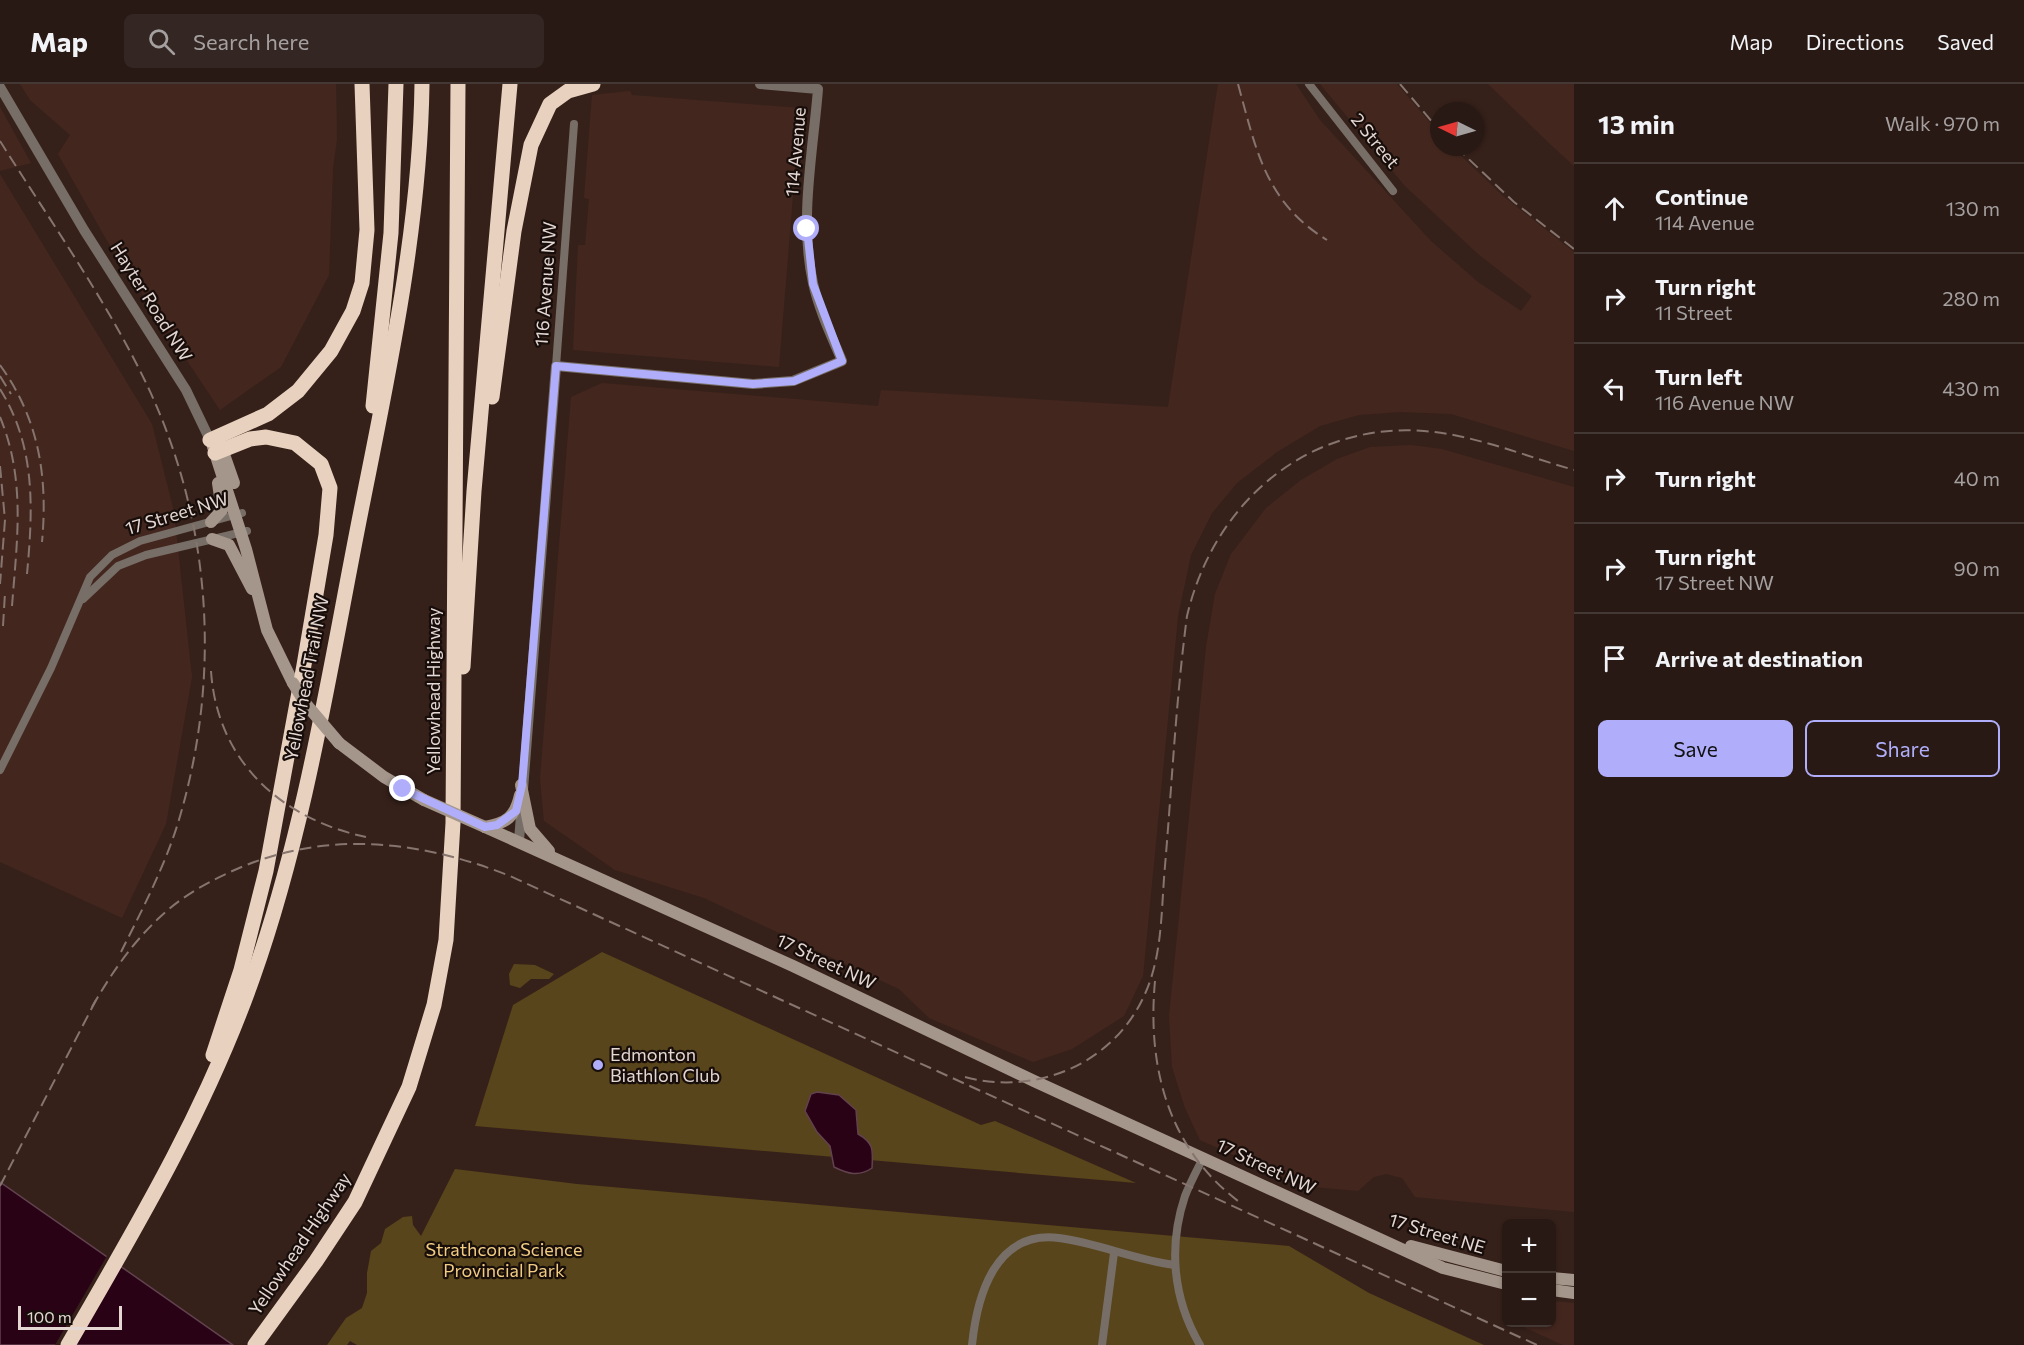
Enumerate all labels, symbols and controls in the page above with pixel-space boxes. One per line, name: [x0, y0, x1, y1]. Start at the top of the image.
search box: [124, 14, 544, 68]
text: Map: [30, 24, 88, 58]
icon: search: [145, 25, 178, 58]
text: Search here: [193, 28, 309, 55]
text: Map: [1730, 29, 1773, 54]
text: Directions: [1806, 29, 1904, 54]
text: Saved: [1937, 29, 1994, 54]
north arrow: [1430, 102, 1484, 156]
street label: 114 Avenue: [780, 106, 810, 198]
street label: 2 Street: [1347, 108, 1405, 172]
text: 13 min: [1598, 108, 1675, 139]
text: Walk · 970 m: [1885, 111, 2000, 135]
text: Continue: [1655, 183, 1748, 210]
icon: ahead: [1598, 192, 1631, 225]
text: 130 m: [1946, 196, 2000, 220]
text: 114 Avenue: [1655, 210, 1755, 234]
route start: [793, 215, 819, 241]
street label: 116 Avenue NW: [530, 221, 560, 347]
street label: Hayter Road NW: [106, 238, 197, 365]
text: Turn right: [1655, 273, 1756, 300]
icon: right: [1598, 282, 1631, 315]
text: 280 m: [1942, 286, 2000, 310]
text: 11 Street: [1655, 300, 1732, 324]
text: Turn left: [1655, 363, 1742, 390]
icon: left: [1598, 372, 1631, 405]
text: 430 m: [1942, 376, 2000, 400]
text: 116 Avenue NW: [1655, 390, 1794, 414]
icon: right: [1598, 462, 1631, 495]
text: Turn right: [1655, 465, 1756, 492]
text: 40 m: [1954, 466, 2000, 490]
street label: 17 Street NW: [122, 487, 231, 539]
text: Turn right: [1655, 543, 1756, 570]
icon: right: [1598, 552, 1631, 585]
text: 90 m: [1954, 556, 2000, 580]
text: 17 Street NW: [1655, 570, 1774, 594]
street label: Yellowhead Trail NW: [279, 593, 333, 762]
street label: Yellowhead Highway: [422, 607, 444, 775]
icon: arrive: [1598, 642, 1631, 675]
text: Arrive at destination: [1655, 645, 1863, 672]
button: Save: [1598, 720, 1793, 777]
button: Share: [1805, 720, 2000, 777]
route end: [389, 775, 415, 801]
street label: 17 Street NW: [773, 929, 880, 994]
place label: Edmonton Biathlon Club: [610, 1043, 720, 1086]
marker: Edmonton Biathlon Club: [591, 1058, 605, 1072]
street label: 17 Street NW: [1213, 1134, 1320, 1199]
street label: Yellowhead Highway: [243, 1168, 355, 1319]
street label: 17 Street NE: [1387, 1208, 1488, 1258]
map controls: [1502, 1219, 1556, 1327]
button: +: [1502, 1219, 1556, 1273]
park label: Strathcona Science Provincial Park: [426, 1238, 583, 1281]
button: −: [1502, 1273, 1556, 1327]
scale bar: [18, 1303, 122, 1330]
text: 100 m: [27, 1307, 72, 1326]

